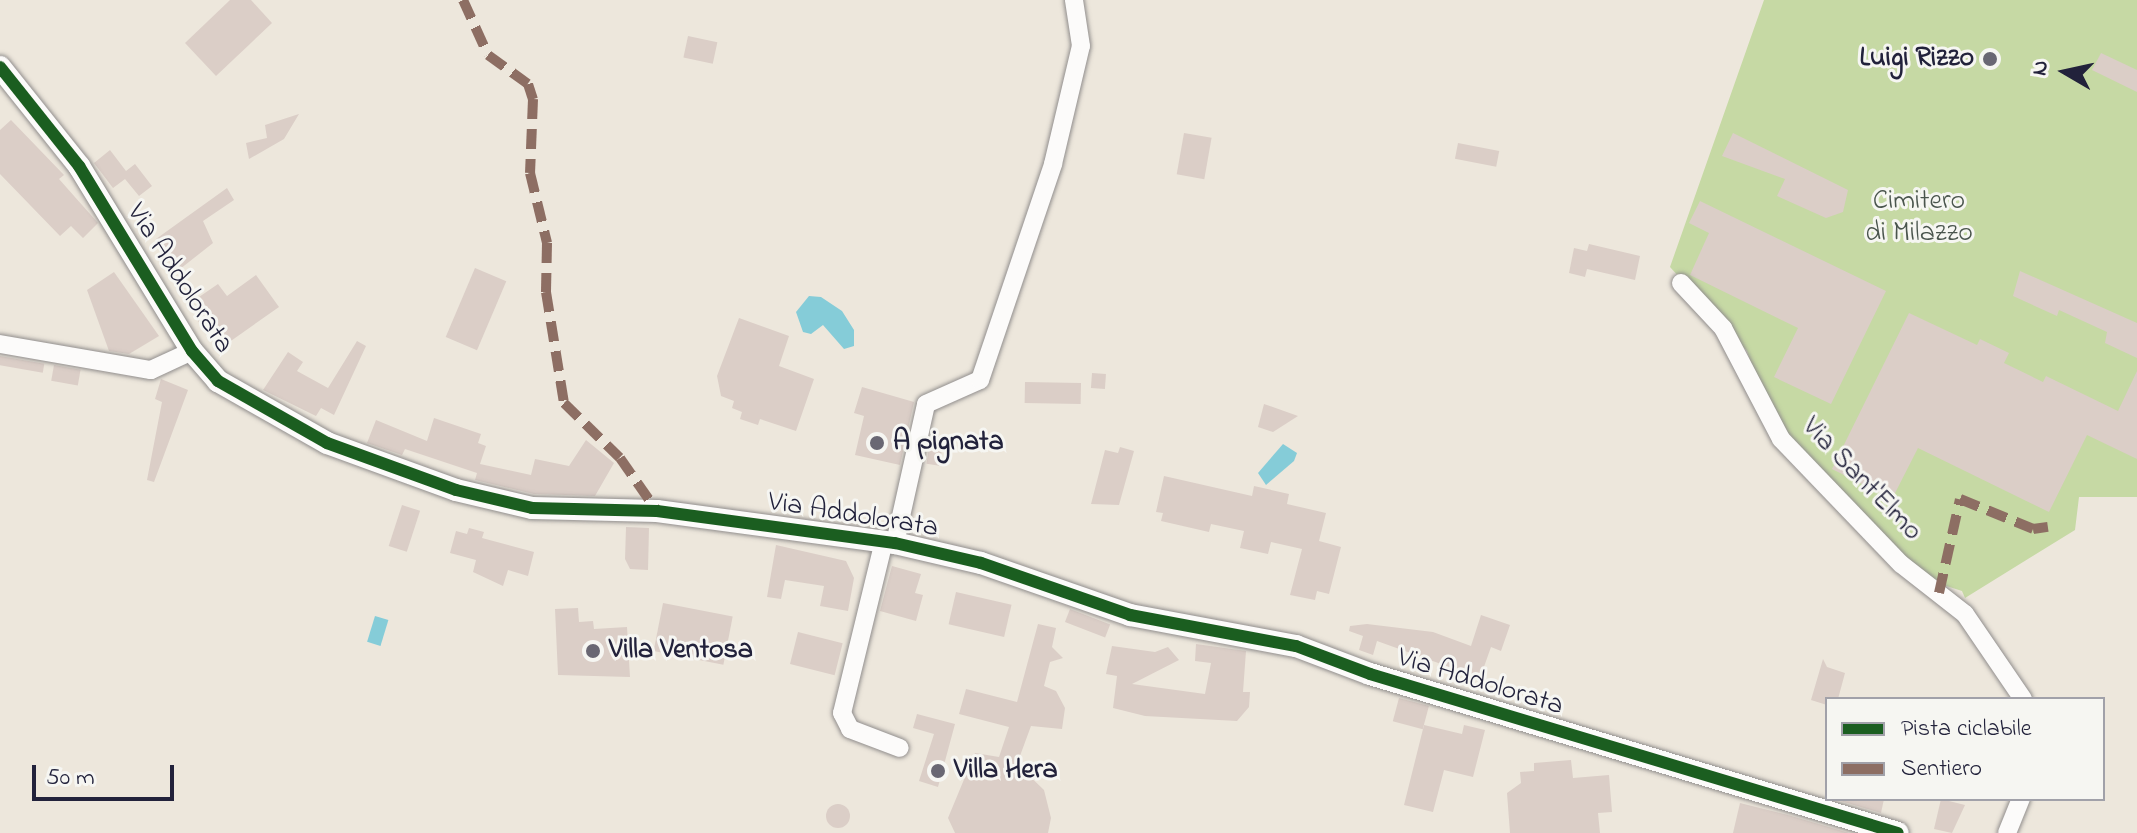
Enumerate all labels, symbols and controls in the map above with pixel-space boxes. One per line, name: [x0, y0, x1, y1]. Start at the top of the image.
north arrow: [2025, 32, 2105, 112]
place label: Luigi Rizzo: [1859, 42, 1974, 76]
marker: Luigi Rizzo: [1981, 50, 1999, 68]
text: N: [2024, 58, 2058, 78]
park label: Cimitero di Milazzo: [1865, 185, 1973, 251]
street label: Via Addolorata: [118, 198, 240, 360]
street label: Via Sant'Elmo: [1794, 411, 1928, 549]
place label: A pignata: [893, 426, 1004, 460]
marker: A pignata: [868, 434, 886, 452]
street label: Via Addolorata: [766, 486, 940, 546]
place label: Villa Ventosa: [609, 634, 753, 668]
marker: Villa Ventosa: [584, 642, 602, 660]
street label: Via Addolorata: [1393, 642, 1567, 724]
legend: [1825, 697, 2105, 801]
text: Pista ciclabile: [1901, 712, 2031, 747]
scale bar: [36, 749, 178, 799]
text: Sentiero: [1901, 752, 1982, 787]
place label: Villa Hera: [954, 754, 1058, 788]
text: 50 m: [46, 761, 95, 796]
marker: Villa Hera: [929, 762, 947, 780]

